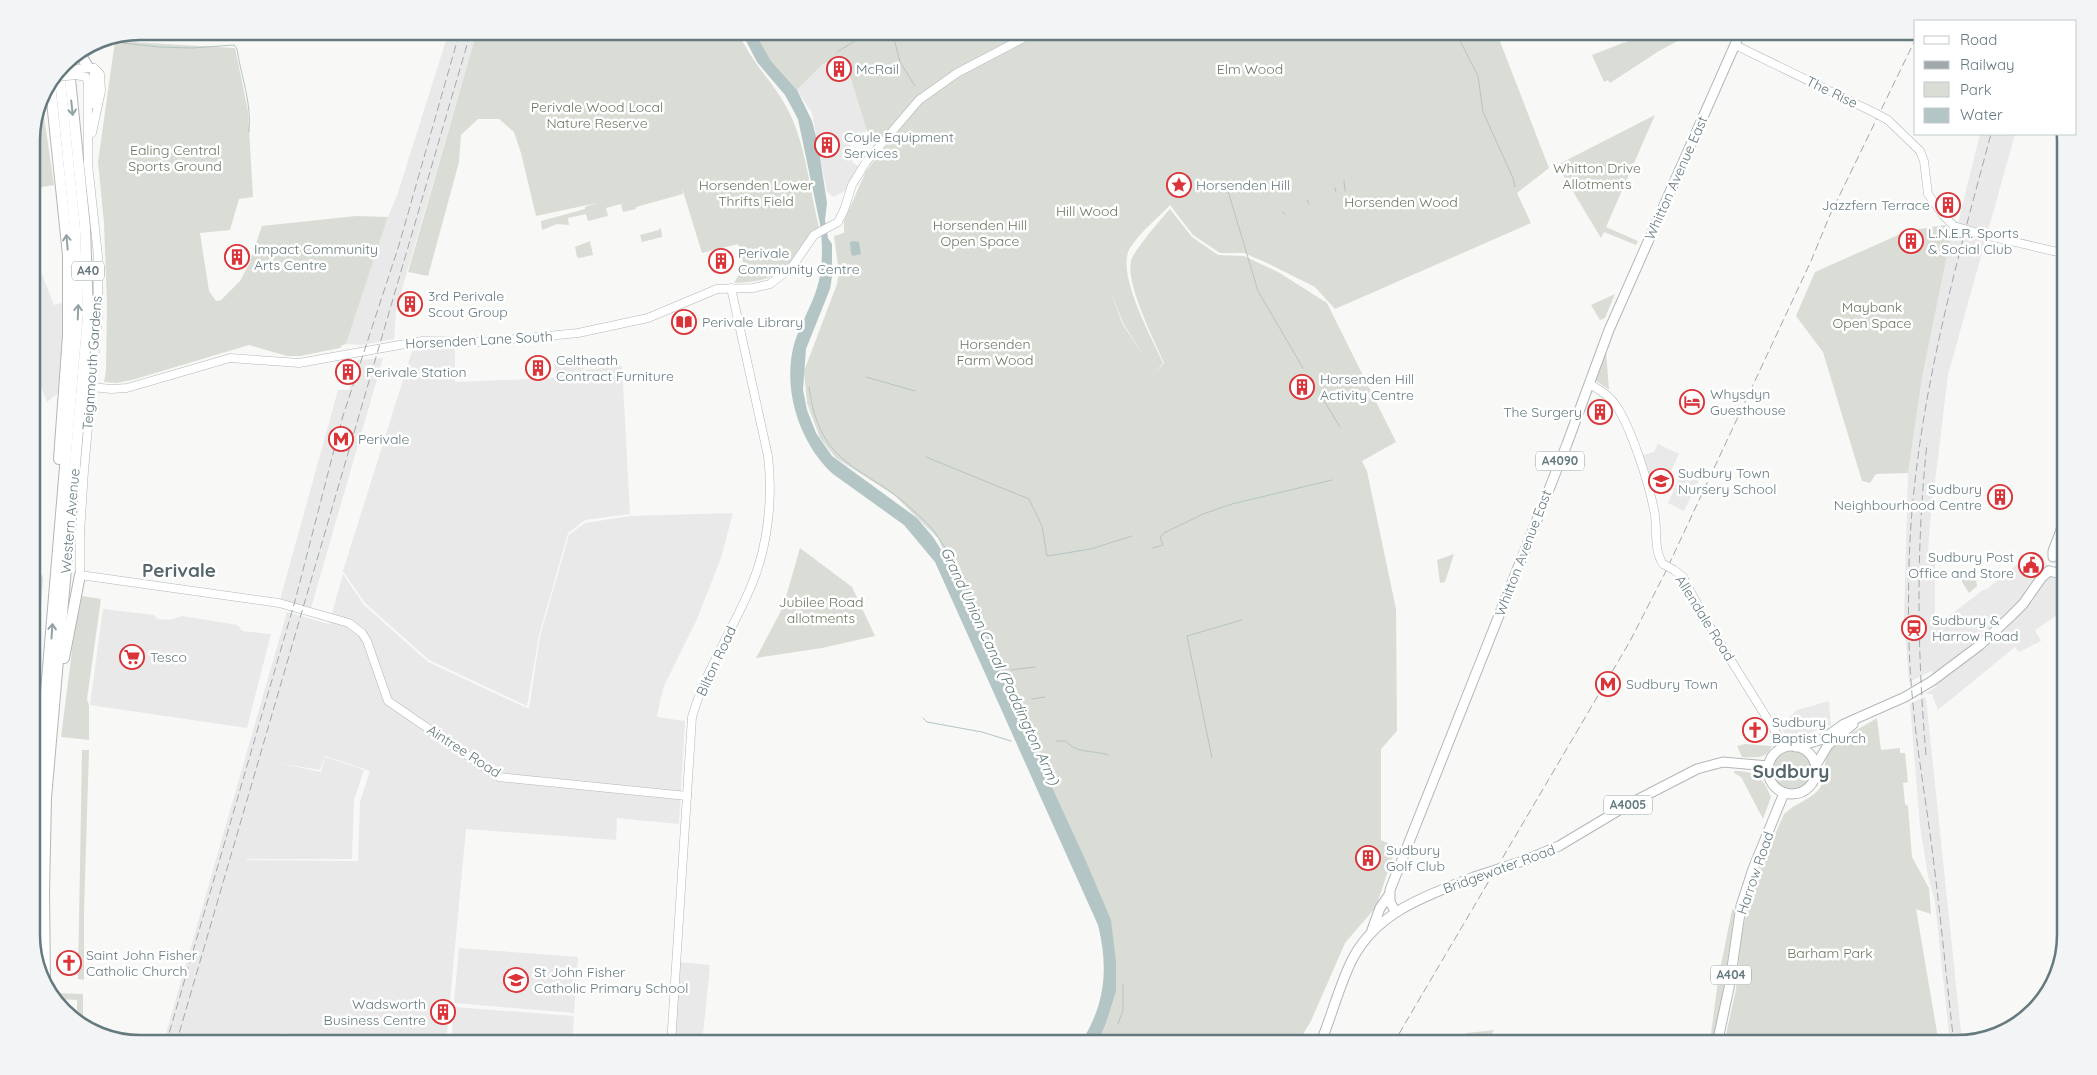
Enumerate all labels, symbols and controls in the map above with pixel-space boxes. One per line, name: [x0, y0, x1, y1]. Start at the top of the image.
legend: [1914, 20, 2077, 135]
text: Road: [1960, 30, 1997, 49]
text: Railway: [1960, 55, 2015, 74]
building icon: McRail: [826, 56, 852, 82]
place label: McRail: [856, 60, 899, 78]
park label: Elm Wood: [1217, 60, 1283, 78]
street label: The Rise: [1803, 72, 1861, 112]
text: Park: [1960, 80, 1992, 99]
park label: Perivale Wood Local Nature Reserve: [531, 98, 663, 132]
one-way arrow: [68, 100, 77, 116]
text: Water: [1960, 105, 2003, 124]
street label: Whitton Avenue East: [1641, 113, 1712, 243]
place label: Coyle Equipment Services: [844, 128, 954, 162]
building icon: Coyle Equipment Services: [814, 132, 840, 158]
park label: Ealing Central Sports Ground: [128, 141, 222, 175]
park label: Whitton Drive Allotments: [1553, 159, 1641, 193]
place icon: Horsenden Hill: [1166, 172, 1192, 198]
park label: Horsenden Lower Thrifts Field: [699, 176, 814, 210]
place label: Horsenden Hill: [1196, 176, 1290, 194]
building icon: Jazzfern Terrace: [1935, 192, 1961, 218]
park label: Horsenden Wood: [1344, 193, 1458, 211]
place label: Jazzfern Terrace: [1821, 196, 1930, 214]
park label: Hill Wood: [1056, 202, 1118, 220]
park label: Horsenden Hill Open Space: [933, 216, 1027, 250]
place label: L.N.E.R. Sports & Social Club: [1928, 224, 2019, 258]
building icon: L.N.E.R. Sports & Social Club: [1898, 228, 1924, 254]
one-way arrow: [62, 234, 72, 250]
place label: Impact Community Arts Centre: [254, 240, 378, 274]
building icon: Impact Community Arts Centre: [224, 244, 250, 270]
place label: Perivale Community Centre: [738, 244, 860, 278]
building icon: Perivale Community Centre: [708, 248, 734, 274]
road number: A40: [72, 262, 104, 280]
place label: 3rd Perivale Scout Group: [428, 287, 508, 321]
building icon: 3rd Perivale Scout Group: [397, 291, 423, 317]
street label: Teignmouth Gardens: [78, 295, 106, 431]
park label: Maybank Open Space: [1832, 298, 1912, 332]
one-way arrow: [73, 304, 83, 320]
library icon: Perivale Library: [671, 309, 697, 335]
place label: Perivale Library: [702, 313, 803, 331]
street label: Horsenden Lane South: [405, 327, 553, 353]
park label: Horsenden Farm Wood: [957, 335, 1033, 369]
place label: Celtheath Contract Furniture: [556, 351, 674, 385]
building icon: Celtheath Contract Furniture: [525, 355, 551, 381]
building icon: Perivale Station: [335, 359, 361, 385]
place label: Perivale Station: [366, 363, 467, 381]
place label: Horsenden Hill Activity Centre: [1320, 370, 1414, 404]
building icon: Horsenden Hill Activity Centre: [1289, 374, 1315, 400]
place label: Whysdyn Guesthouse: [1710, 385, 1786, 419]
hotel icon: Whysdyn Guesthouse: [1679, 389, 1705, 415]
building icon: The Surgery: [1587, 399, 1613, 425]
place label: The Surgery: [1503, 403, 1582, 421]
metro station icon: Perivale: [328, 426, 354, 452]
place label: Perivale: [358, 430, 409, 448]
road number: A4090: [1536, 452, 1584, 471]
place label: Sudbury Town Nursery School: [1678, 464, 1776, 498]
street label: Western Avenue: [56, 468, 84, 574]
school or university icon: Sudbury Town Nursery School: [1648, 468, 1674, 494]
place label: Sudbury Neighbourhood Centre: [1834, 480, 1982, 514]
building icon: Sudbury Neighbourhood Centre: [1987, 484, 2013, 510]
street label: Whitton Avenue East: [1491, 487, 1555, 619]
water label: Grand Union Canal (Paddington Arm): [937, 544, 1065, 789]
place label: Sudbury Post Office and Store: [1908, 548, 2014, 582]
public building icon: Sudbury Post Office and Store: [2018, 552, 2044, 578]
district label: Perivale: [142, 558, 216, 582]
street label: Allendale Road: [1671, 572, 1739, 664]
park label: Jubilee Road allotments: [779, 593, 863, 627]
place label: Sudbury & Harrow Road: [1932, 611, 2019, 645]
station icon: Sudbury & Harrow Road: [1901, 615, 1927, 641]
street label: Bilton Road: [692, 623, 740, 699]
one-way arrow: [47, 624, 57, 640]
supermarket icon: Tesco: [119, 644, 145, 670]
place label: Tesco: [150, 648, 187, 666]
metro station icon: Sudbury Town: [1595, 671, 1621, 697]
place label: Sudbury Town: [1626, 675, 1718, 693]
place label: Sudbury Baptist Church: [1772, 713, 1866, 747]
church icon: Sudbury Baptist Church: [1742, 717, 1768, 743]
street label: Aintree Road: [424, 720, 504, 782]
district label: Sudbury: [1753, 759, 1829, 783]
road number: A4005: [1604, 796, 1652, 814]
street label: Harrow Road: [1732, 829, 1778, 917]
street label: Bridgewater Road: [1441, 840, 1557, 898]
place label: Sudbury Golf Club: [1386, 841, 1445, 875]
building icon: Sudbury Golf Club: [1355, 845, 1381, 871]
park label: Barham Park: [1787, 944, 1873, 962]
place label: Saint John Fisher Catholic Church: [86, 946, 198, 980]
church icon: Saint John Fisher Catholic Church: [56, 950, 82, 976]
place label: St John Fisher Catholic Primary School: [534, 963, 688, 997]
road number: A404: [1711, 966, 1751, 984]
school or university icon: St John Fisher Catholic Primary School: [503, 967, 529, 993]
place label: Wadsworth Business Centre: [324, 995, 426, 1029]
building icon: Wadsworth Business Centre: [430, 999, 456, 1025]

